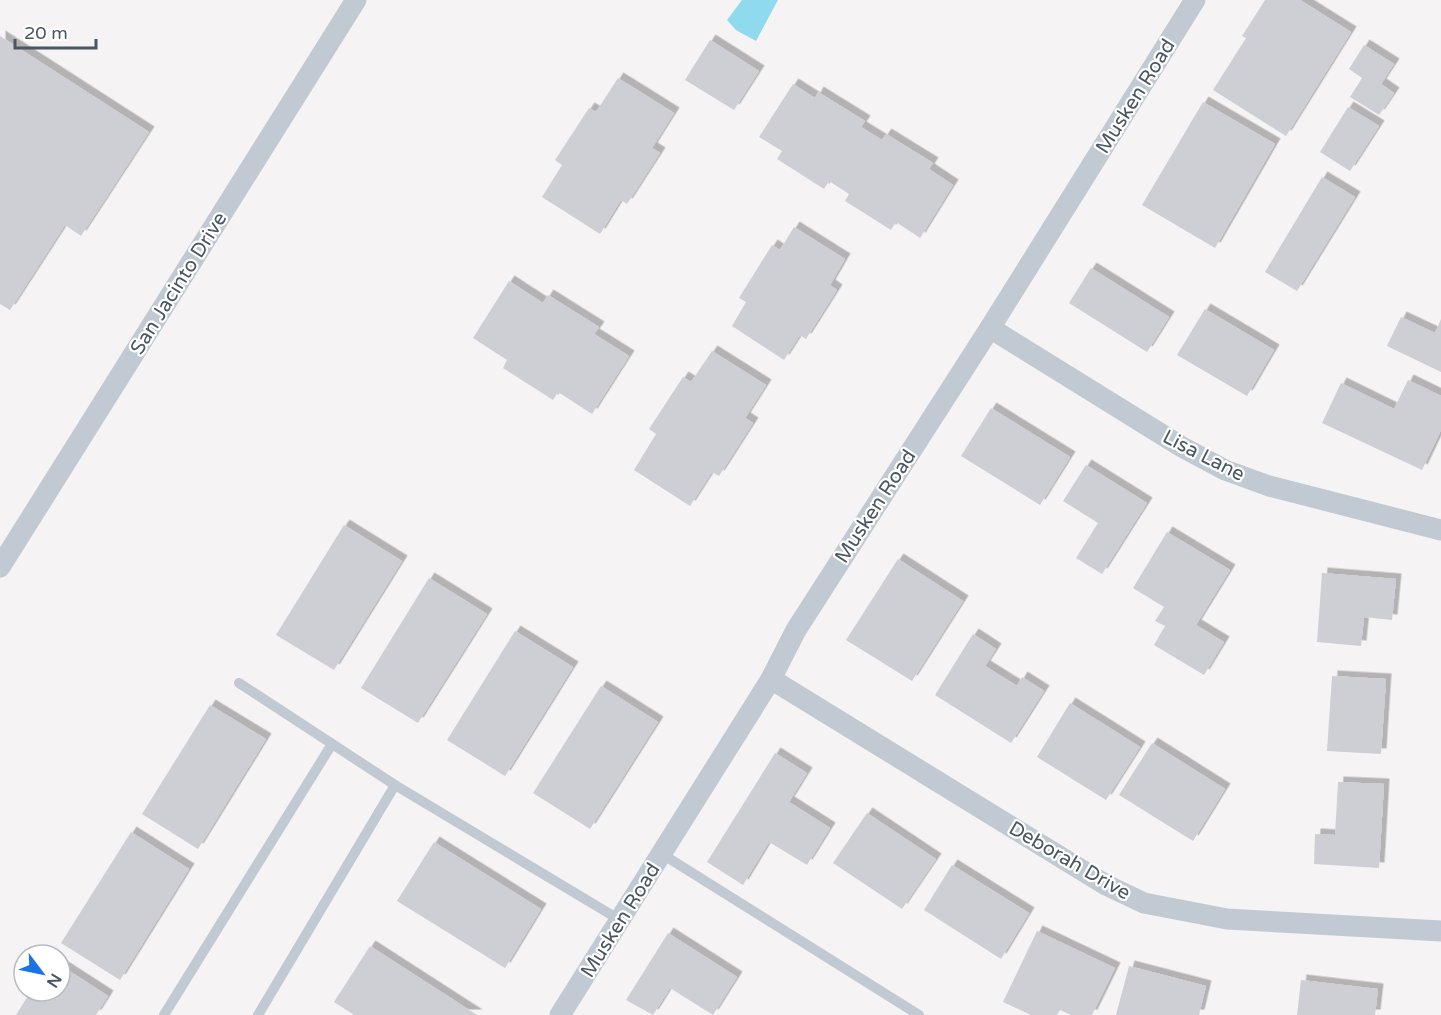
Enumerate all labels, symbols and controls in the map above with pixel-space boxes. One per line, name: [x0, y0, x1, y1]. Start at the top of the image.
scale bar: [15, 12, 96, 50]
text: 20 m: [24, 22, 68, 44]
street label: Musken Road: [1091, 35, 1181, 158]
street label: San Jacinto Drive: [125, 208, 232, 359]
street label: Lisa Lane: [1159, 425, 1249, 487]
street label: Musken Road: [830, 445, 921, 568]
street label: Deborah Drive: [1004, 816, 1135, 905]
street label: Musken Road: [576, 859, 666, 982]
north arrow: [12, 943, 72, 1003]
text: N: [42, 970, 66, 991]

